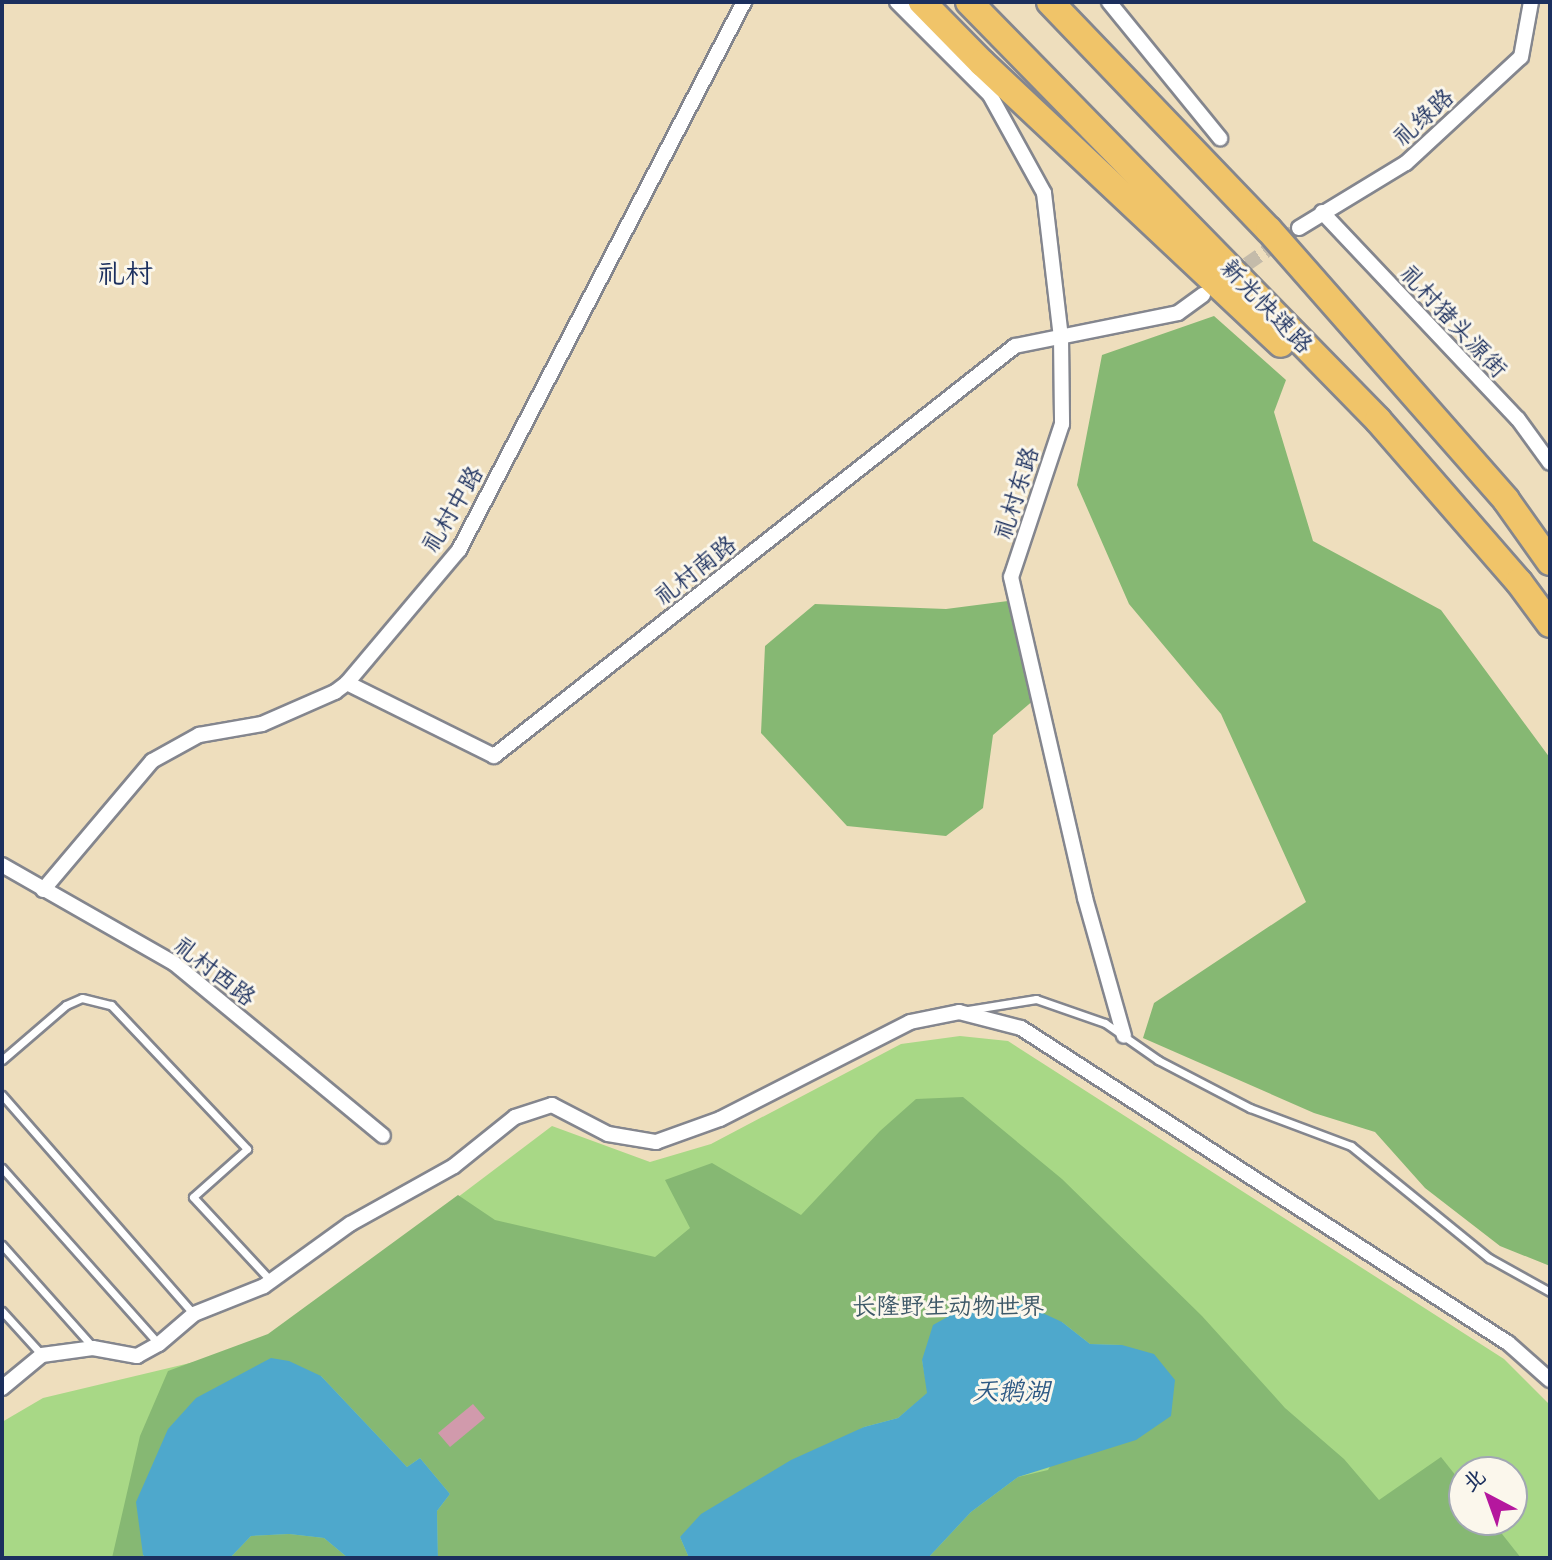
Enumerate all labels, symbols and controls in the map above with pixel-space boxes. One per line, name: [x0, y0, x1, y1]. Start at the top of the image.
street label: 礼绿路: [1387, 82, 1459, 152]
street label: 新光快速路: [1215, 253, 1319, 359]
district label: 礼村: [97, 256, 153, 290]
street label: 礼村猪头源街: [1394, 259, 1514, 383]
street label: 礼村东路: [987, 443, 1045, 543]
street label: 礼村中路: [415, 460, 489, 558]
street label: 礼村南路: [648, 529, 742, 611]
street label: 礼村西路: [168, 930, 262, 1012]
park label: 长隆野生动物世界: [852, 1292, 1044, 1320]
water label: 天鹅湖: [972, 1375, 1050, 1407]
north arrow: [1448, 1456, 1528, 1536]
text: 北: [1455, 1461, 1492, 1498]

